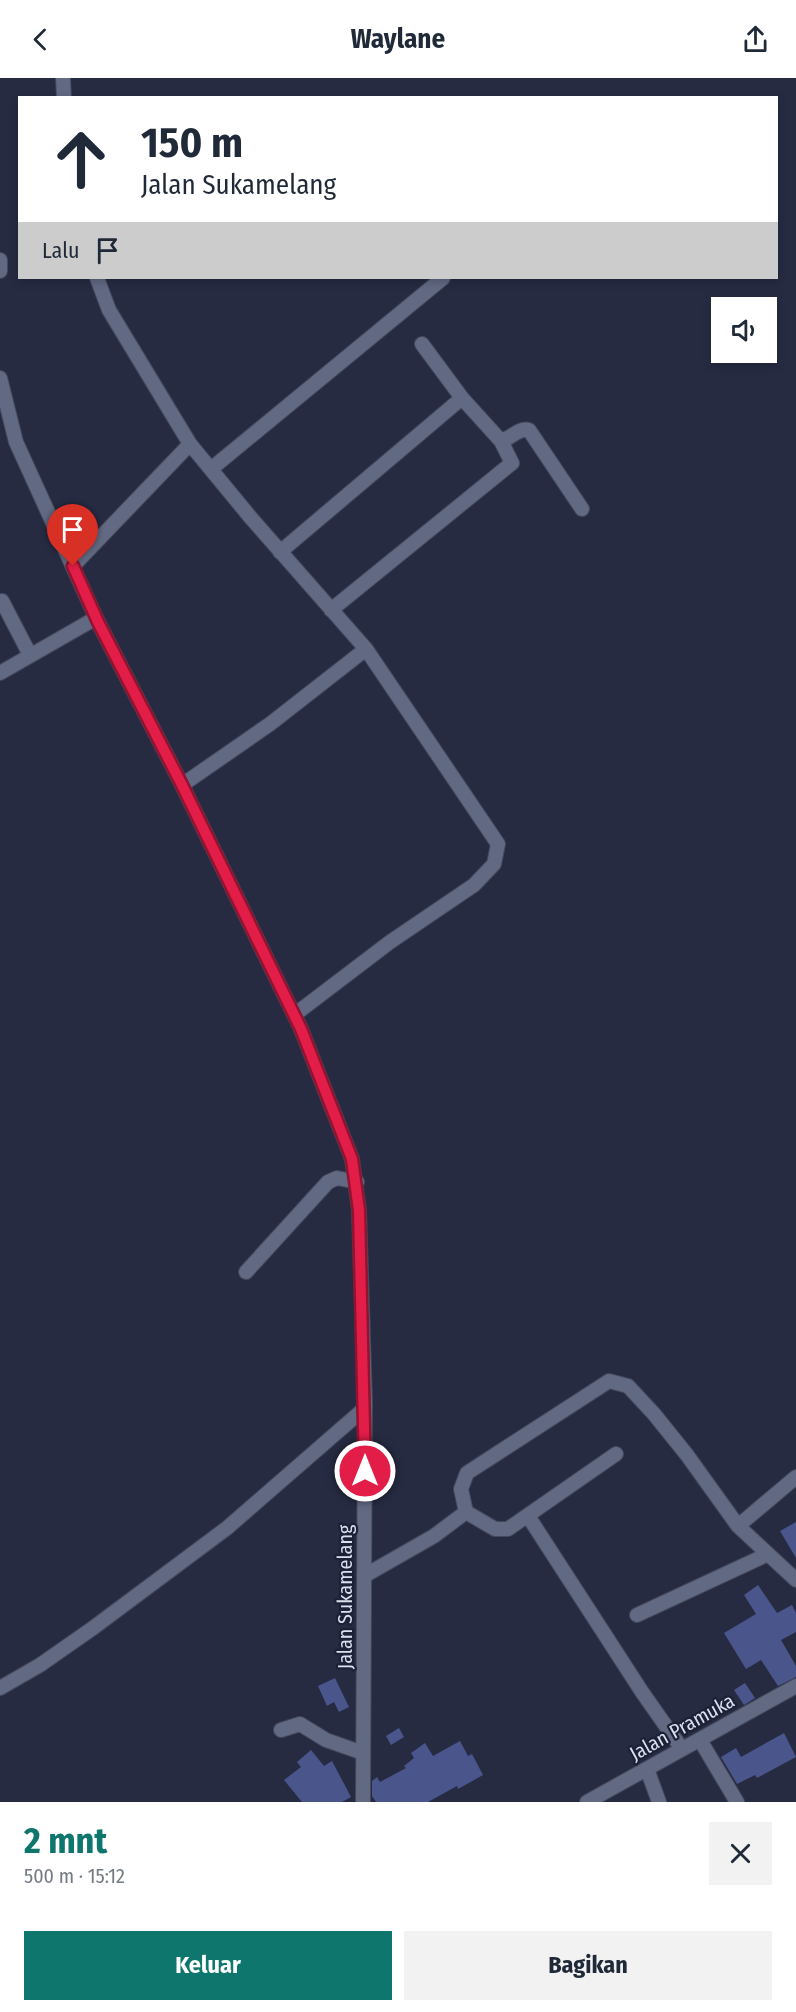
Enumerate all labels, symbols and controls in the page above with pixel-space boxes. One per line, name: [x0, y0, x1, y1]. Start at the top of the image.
icon: back: [24, 23, 57, 56]
text: Waylane: [351, 23, 445, 55]
icon: share: [739, 23, 772, 56]
text: 150 m: [141, 118, 243, 168]
icon: ahead: [42, 120, 120, 198]
text: Jalan Sukamelang: [141, 169, 336, 201]
icon: arrive: [91, 234, 124, 267]
text: Lalu: [42, 237, 79, 264]
map controls: [711, 297, 777, 363]
button: sound: [711, 297, 777, 363]
pin: [47, 504, 98, 566]
icon: arrive: [56, 513, 89, 546]
position arrow: [333, 1439, 397, 1503]
street label: Jalan Sukamelang: [333, 1524, 357, 1669]
street label: Jalan Pramuka: [625, 1688, 739, 1766]
text: 2 mnt: [24, 1819, 107, 1863]
button: close: [709, 1822, 772, 1885]
text: 500 m · 15:12: [24, 1864, 125, 1888]
button: Keluar: [24, 1931, 392, 2000]
button: Bagikan: [404, 1931, 772, 2000]

